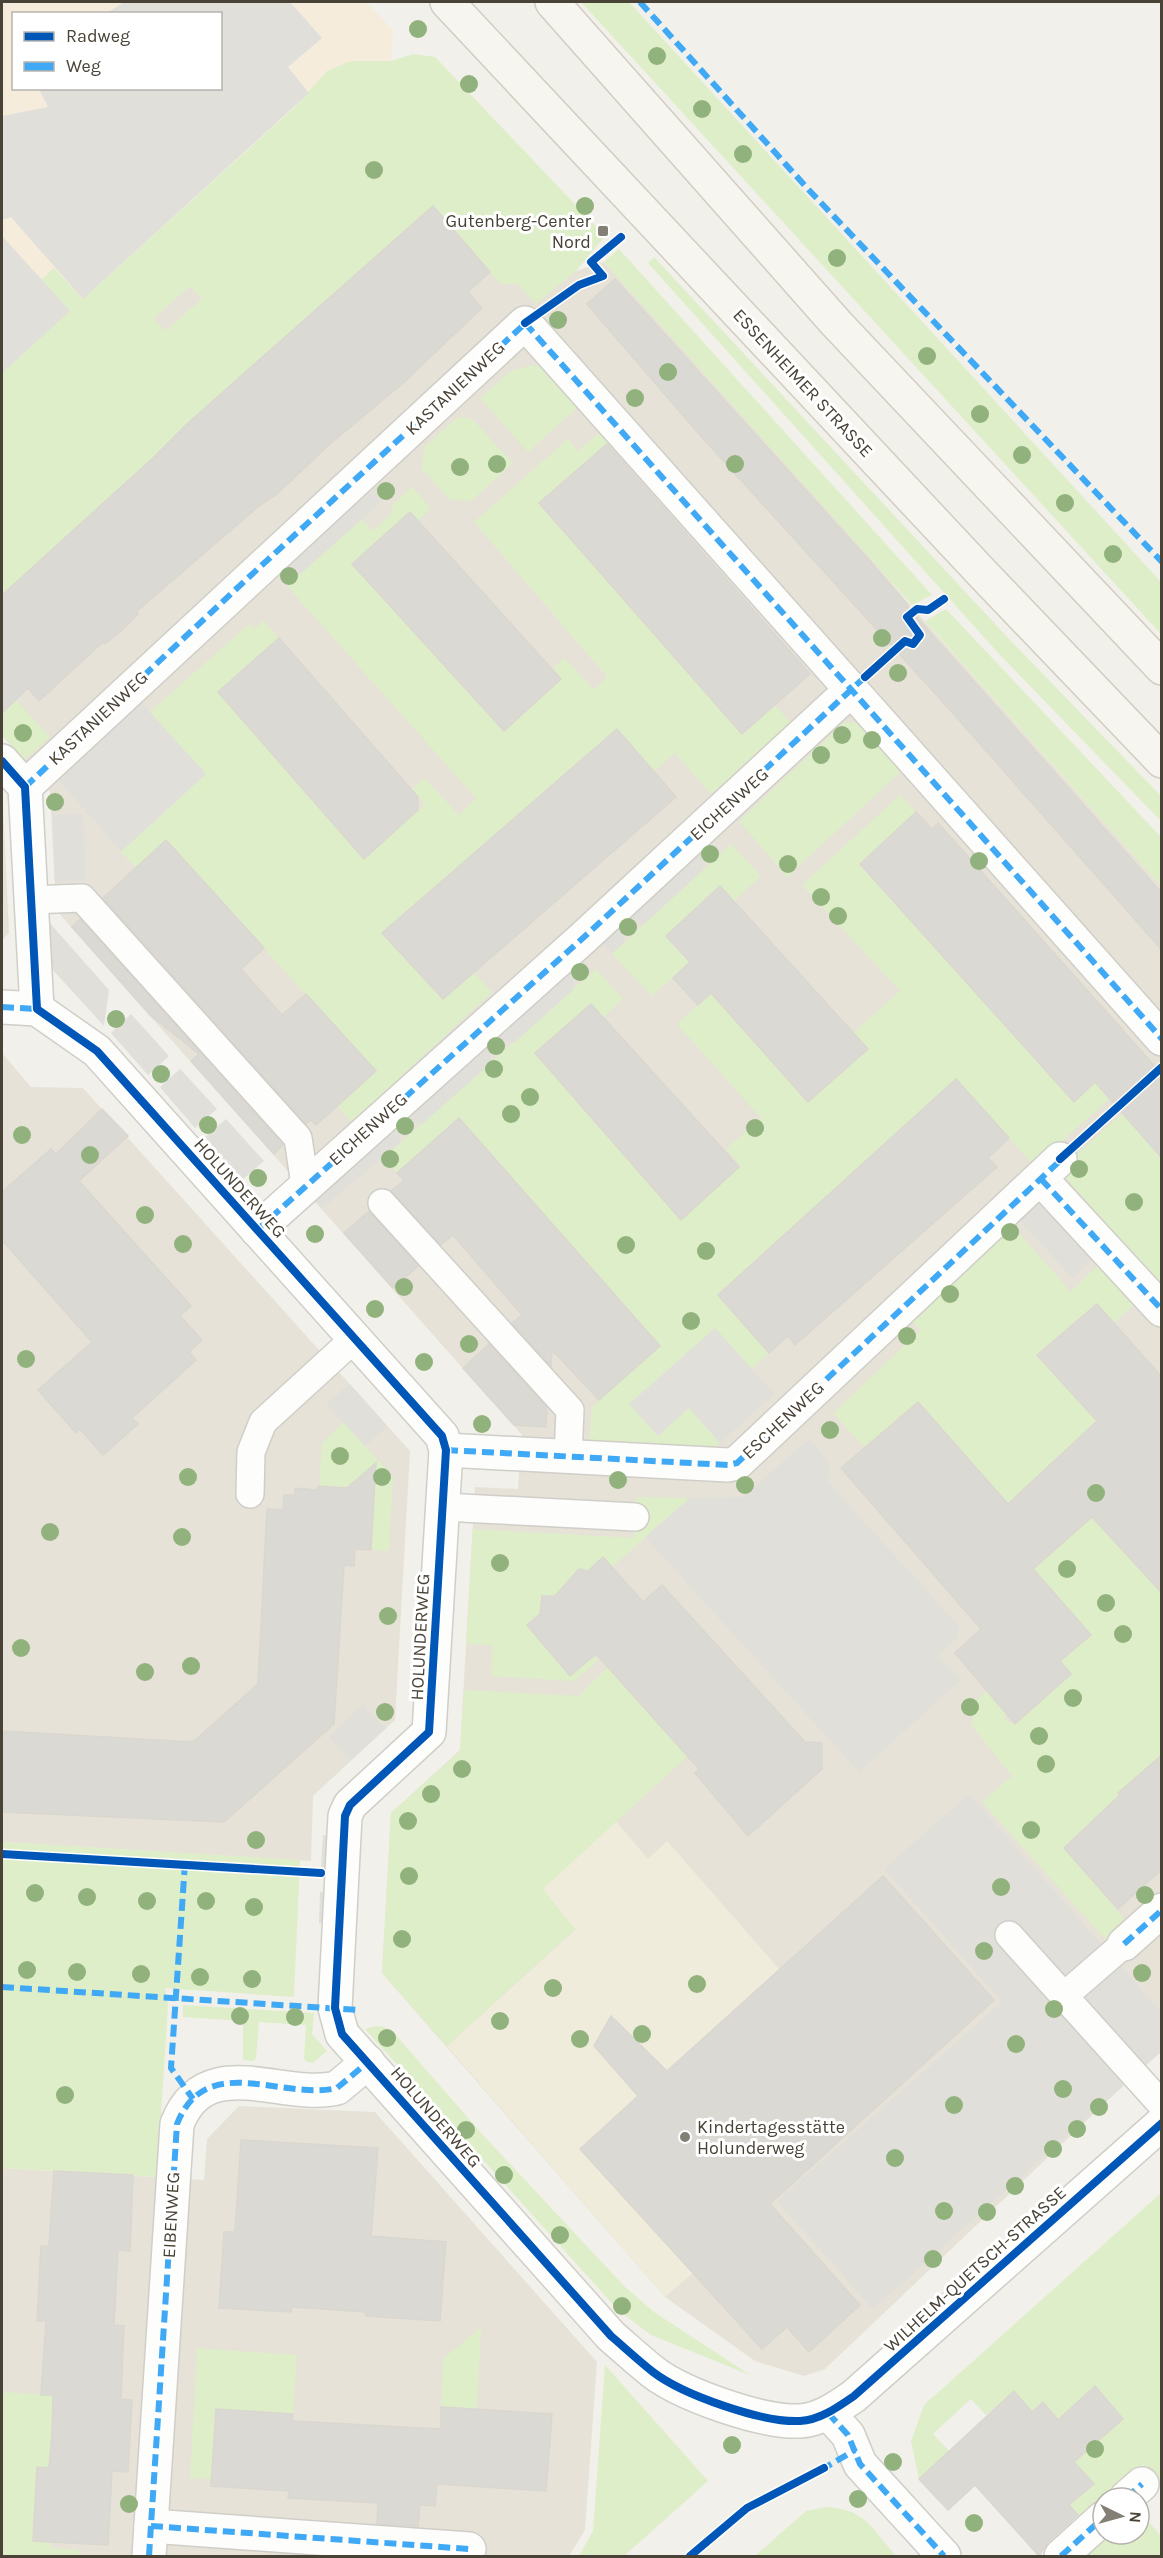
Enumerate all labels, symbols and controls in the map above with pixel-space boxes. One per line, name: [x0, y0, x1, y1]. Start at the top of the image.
legend: [12, 12, 222, 90]
text: Radweg: [66, 25, 130, 47]
text: Weg: [66, 55, 101, 77]
place label: Gutenberg-Center Nord: [445, 210, 591, 253]
marker: Gutenberg-Center Nord: [596, 224, 610, 238]
street label: ESSENHEIMER STRASSE: [728, 304, 878, 462]
street label: KASTANIENWEG: [401, 336, 509, 440]
street label: KASTANIENWEG: [44, 666, 152, 770]
street label: EICHENWEG: [685, 763, 773, 845]
street label: EICHENWEG: [324, 1088, 412, 1170]
street label: HOLUNDERWEG: [189, 1133, 291, 1243]
street label: ESCHENWEG: [737, 1376, 829, 1464]
street label: HOLUNDERWEG: [406, 1573, 434, 1701]
street label: HOLUNDERWEG: [386, 2062, 486, 2172]
place label: Kindertagesstätte Holunderweg: [697, 2116, 845, 2159]
marker: Kindertagesstätte Holunderweg: [678, 2130, 692, 2144]
street label: EIBENWEG: [158, 2171, 184, 2259]
street label: WILHELM-QUETSCH-STRASSE: [879, 2181, 1071, 2357]
north arrow: [1091, 2486, 1151, 2546]
text: N: [1125, 2511, 1145, 2524]

